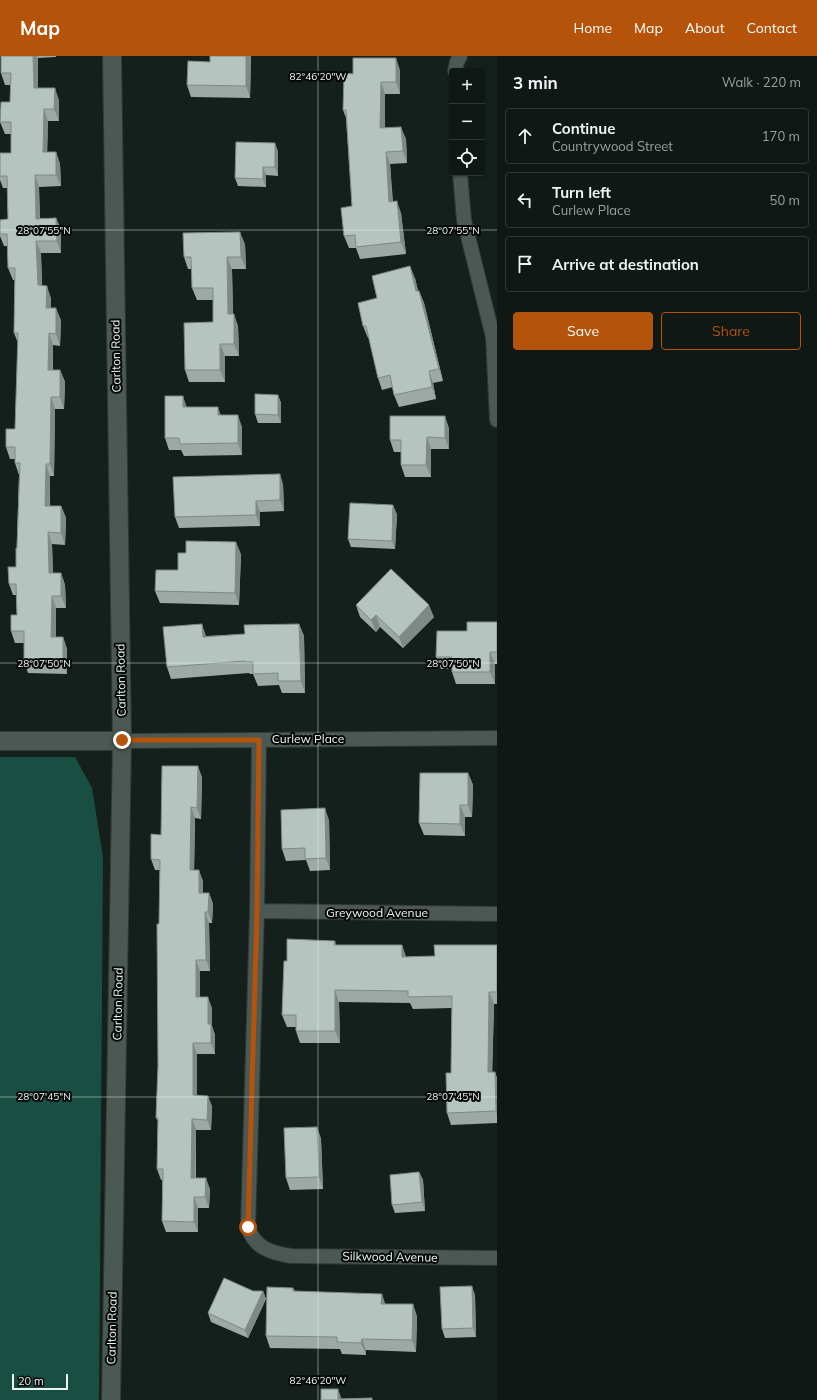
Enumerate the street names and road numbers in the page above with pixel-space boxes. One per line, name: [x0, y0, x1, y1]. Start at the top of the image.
street label: Carlton Road: [107, 319, 124, 393]
street label: Carlton Road: [112, 643, 129, 717]
street label: Curlew Place: [272, 731, 344, 746]
street label: Greywood Avenue: [326, 905, 428, 920]
street label: Carlton Road: [109, 967, 126, 1041]
street label: Silkwood Avenue: [342, 1248, 438, 1265]
street label: Carlton Road: [103, 1291, 120, 1365]

